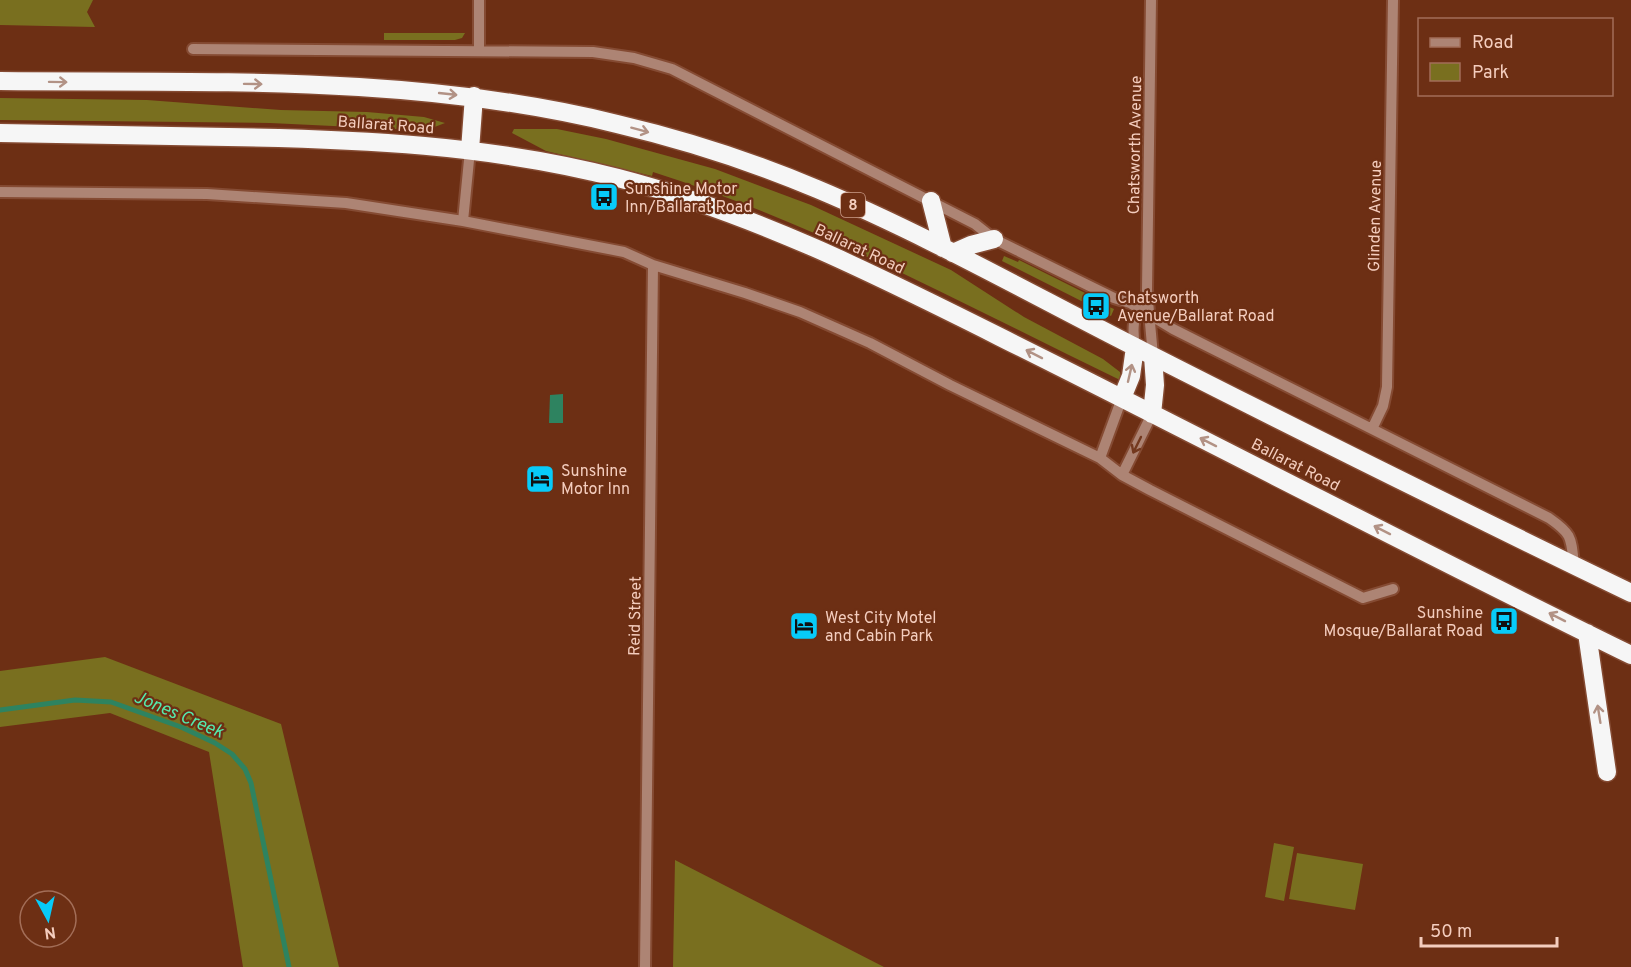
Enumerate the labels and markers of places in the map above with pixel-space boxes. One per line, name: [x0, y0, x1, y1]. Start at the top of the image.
place label: Sunshine Motor Inn/Ballarat Road: [625, 180, 753, 218]
bus stop icon: Sunshine Motor Inn/Ballarat Road: [588, 181, 620, 213]
place label: Chatsworth Avenue/Ballarat Road: [1117, 289, 1274, 327]
bus stop icon: Chatsworth Avenue/Ballarat Road: [1080, 290, 1112, 322]
place label: Sunshine Motor Inn: [561, 462, 630, 500]
hotel icon: Sunshine Motor Inn: [524, 463, 556, 495]
place label: Sunshine Mosque/Ballarat Road: [1323, 604, 1483, 642]
bus stop icon: Sunshine Mosque/Ballarat Road: [1488, 605, 1520, 637]
place label: West City Motel and Cabin Park: [825, 609, 936, 647]
hotel icon: West City Motel and Cabin Park: [788, 610, 820, 642]

